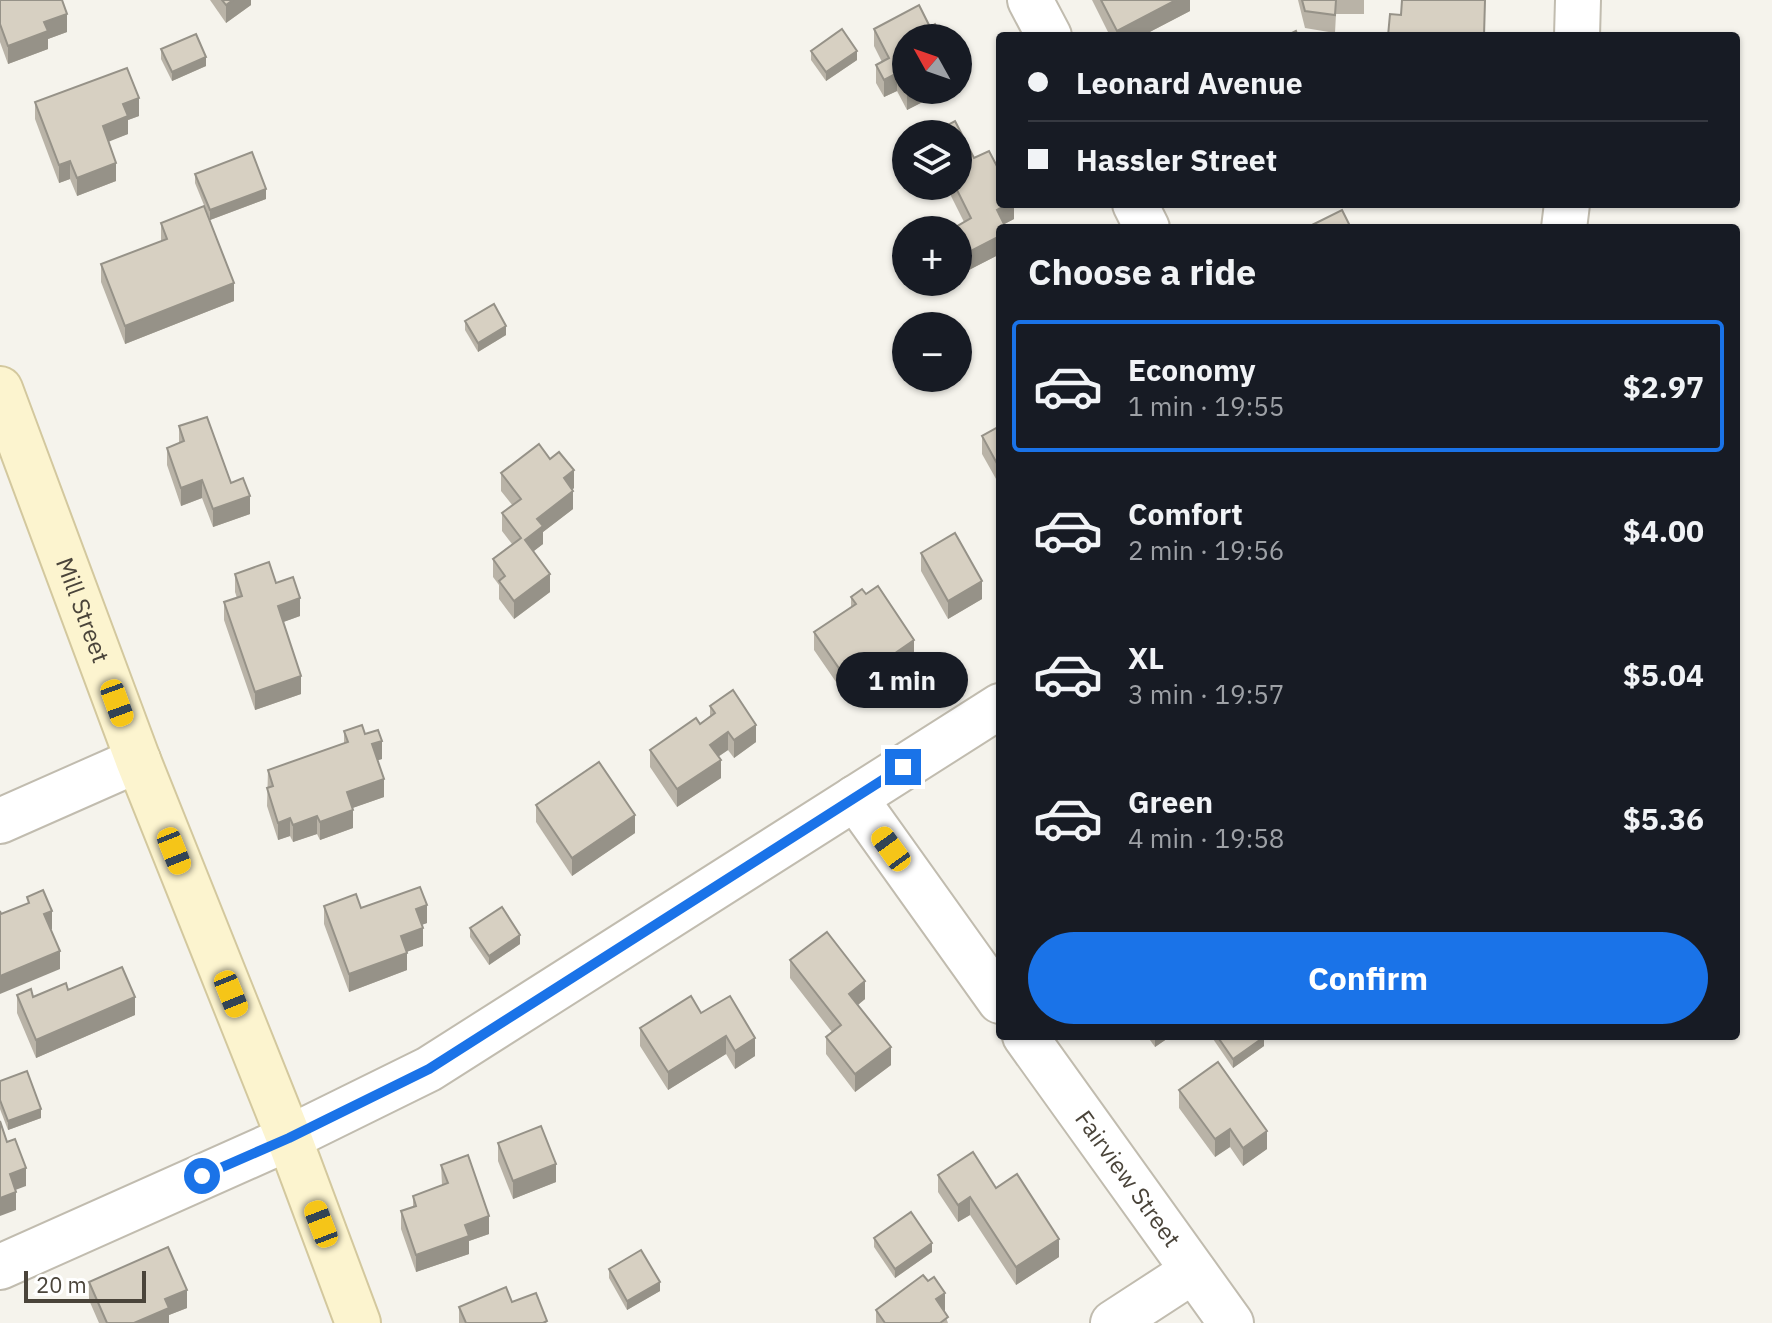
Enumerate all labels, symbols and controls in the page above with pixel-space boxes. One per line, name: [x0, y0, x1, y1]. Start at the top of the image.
north arrow: [892, 24, 972, 104]
map controls: [892, 24, 972, 392]
text: Leonard Avenue: [1076, 63, 1303, 102]
button: layers: [892, 120, 972, 200]
text: Hassler Street: [1076, 140, 1277, 179]
button: +: [892, 216, 972, 296]
text: Choose a ride: [1028, 248, 1256, 295]
button: −: [892, 312, 972, 392]
icon: car: [1032, 350, 1104, 422]
text: Economy: [1128, 350, 1256, 389]
text: $2.97: [1623, 367, 1704, 406]
text: 1 min · 19:55: [1128, 389, 1284, 423]
icon: car: [1032, 494, 1104, 566]
text: Comfort: [1128, 494, 1243, 533]
text: $4.00: [1623, 511, 1704, 550]
text: 2 min · 19:56: [1128, 533, 1284, 567]
street label: Mill Street: [49, 553, 117, 667]
icon: car: [1032, 638, 1104, 710]
text: XL: [1128, 638, 1164, 677]
callout: 1 min: [837, 651, 969, 707]
text: $5.04: [1623, 655, 1704, 694]
text: 1 min: [868, 663, 936, 697]
car: [98, 676, 136, 730]
text: 3 min · 19:57: [1128, 677, 1284, 711]
route end: [885, 749, 921, 785]
icon: car: [1032, 782, 1104, 854]
text: Green: [1128, 782, 1213, 821]
text: $5.36: [1623, 799, 1704, 838]
text: 4 min · 19:58: [1128, 821, 1284, 855]
car: [867, 823, 915, 875]
car: [154, 824, 194, 878]
button: Confirm: [1028, 932, 1708, 1024]
car: [211, 967, 251, 1021]
street label: Fairview Street: [1068, 1104, 1188, 1253]
route start: [184, 1158, 220, 1194]
car: [301, 1197, 341, 1251]
scale bar: [24, 1267, 146, 1303]
text: 20 m: [36, 1270, 87, 1299]

